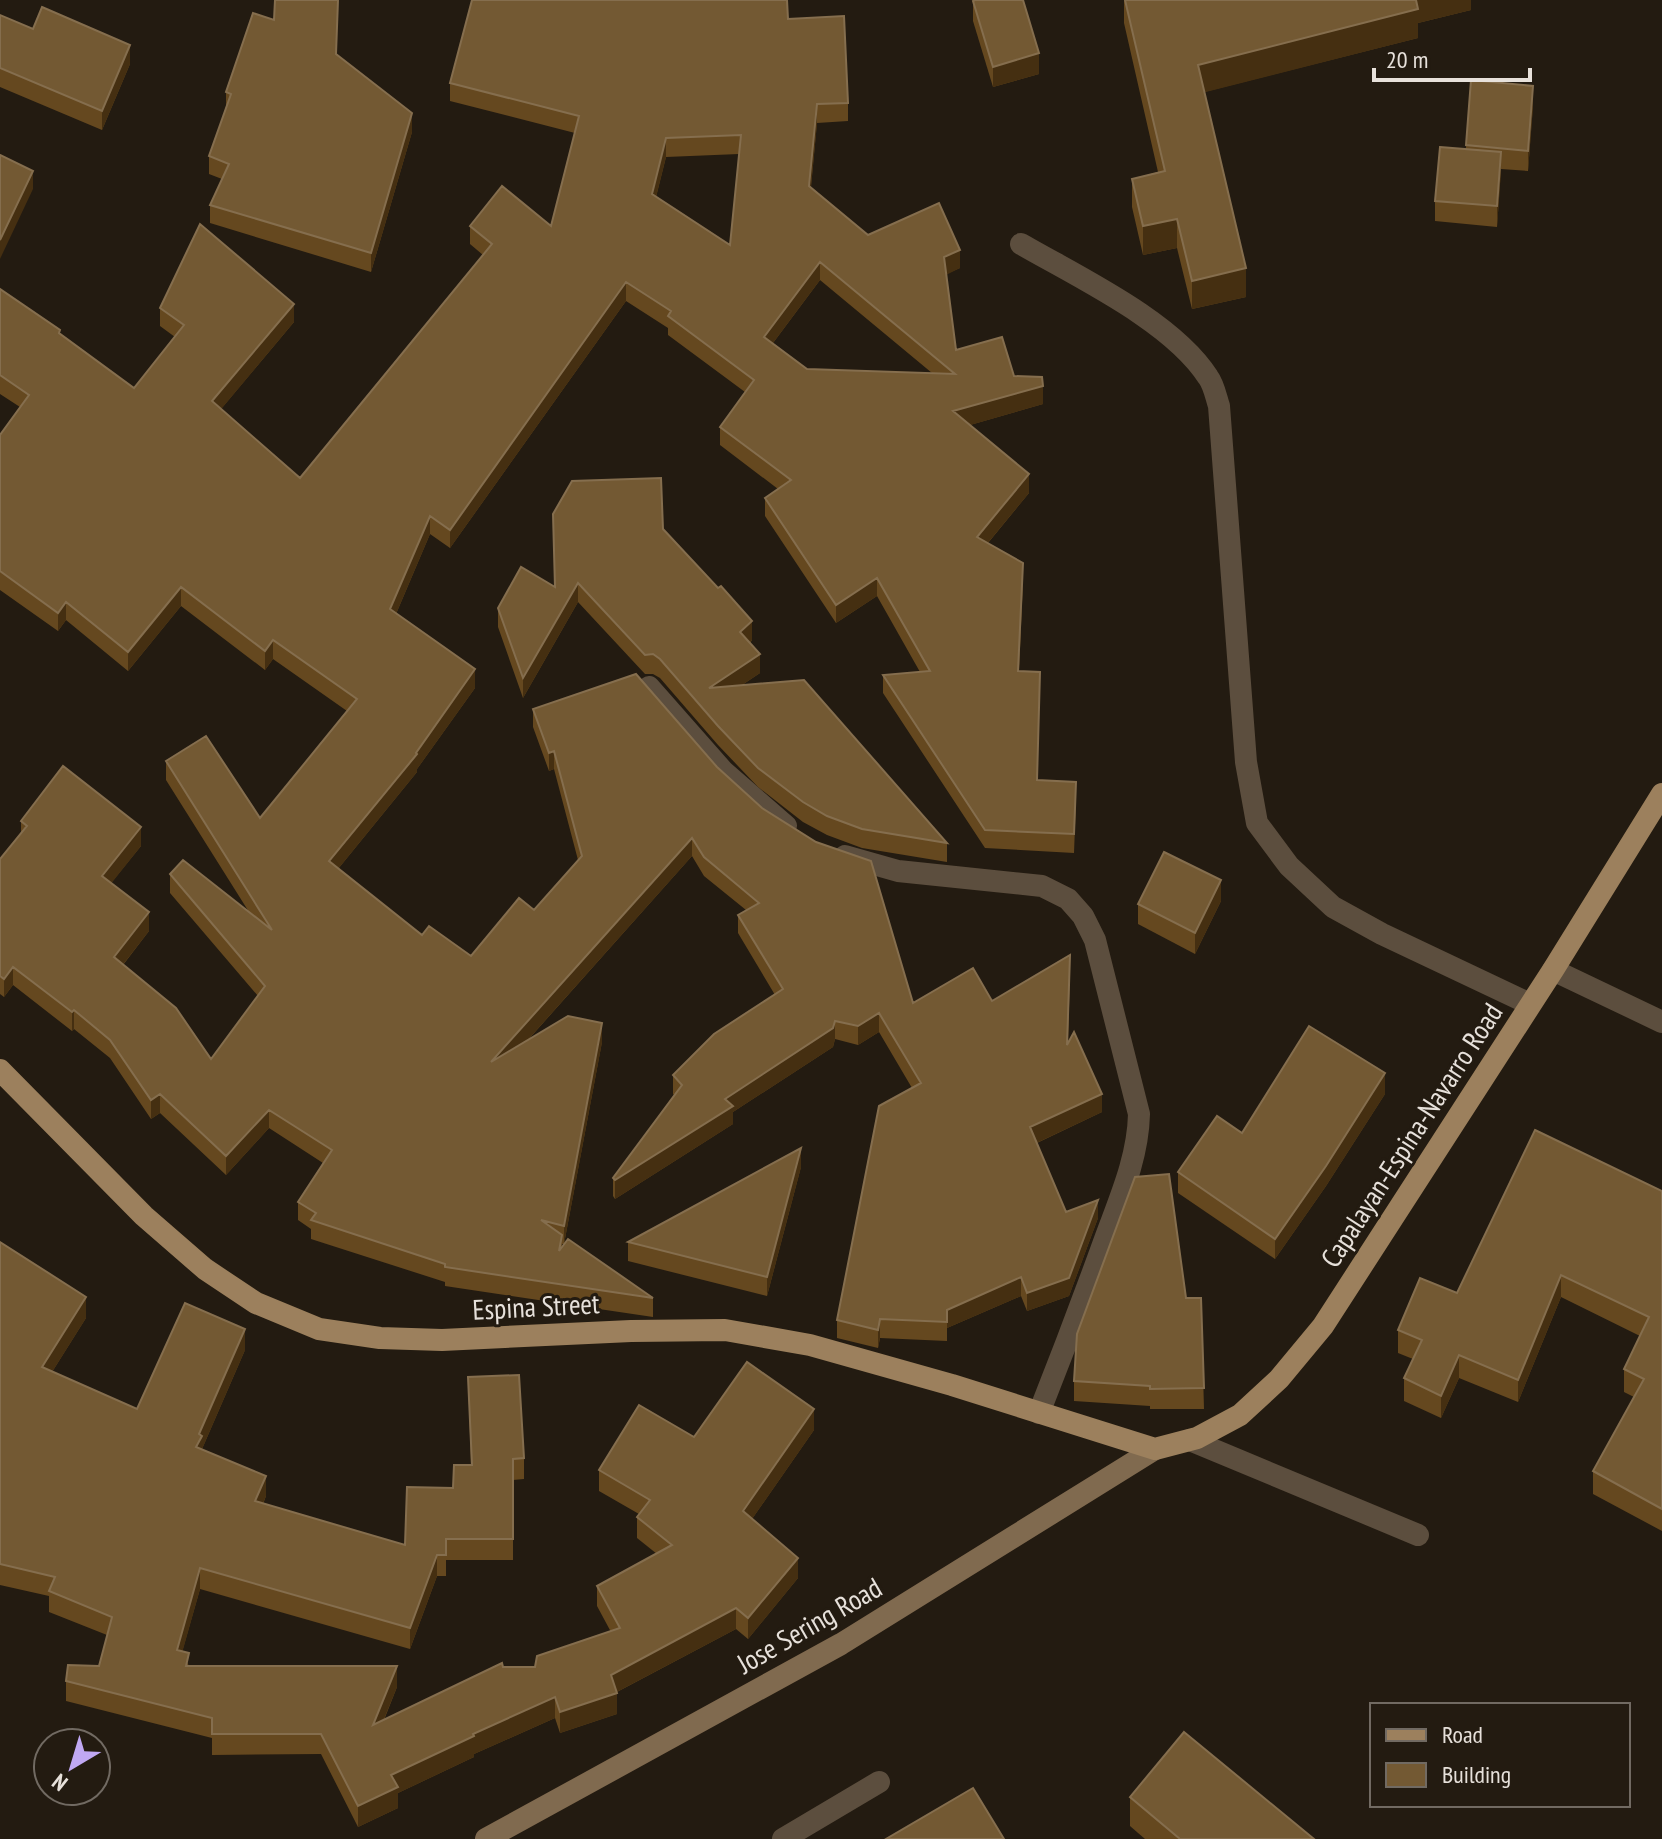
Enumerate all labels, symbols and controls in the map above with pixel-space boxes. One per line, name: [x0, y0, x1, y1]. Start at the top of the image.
scale bar: [1374, 32, 1530, 82]
text: 20 m: [1386, 44, 1428, 75]
street label: Capalayan-Espina-Navarro Road: [1312, 996, 1510, 1274]
street label: Espina Street: [472, 1284, 601, 1328]
street label: Jose Sering Road: [729, 1569, 888, 1682]
legend: [1370, 1703, 1630, 1807]
text: Road: [1442, 1719, 1483, 1750]
north arrow: [32, 1727, 112, 1807]
text: Building: [1442, 1759, 1511, 1790]
text: N: [46, 1768, 73, 1797]

